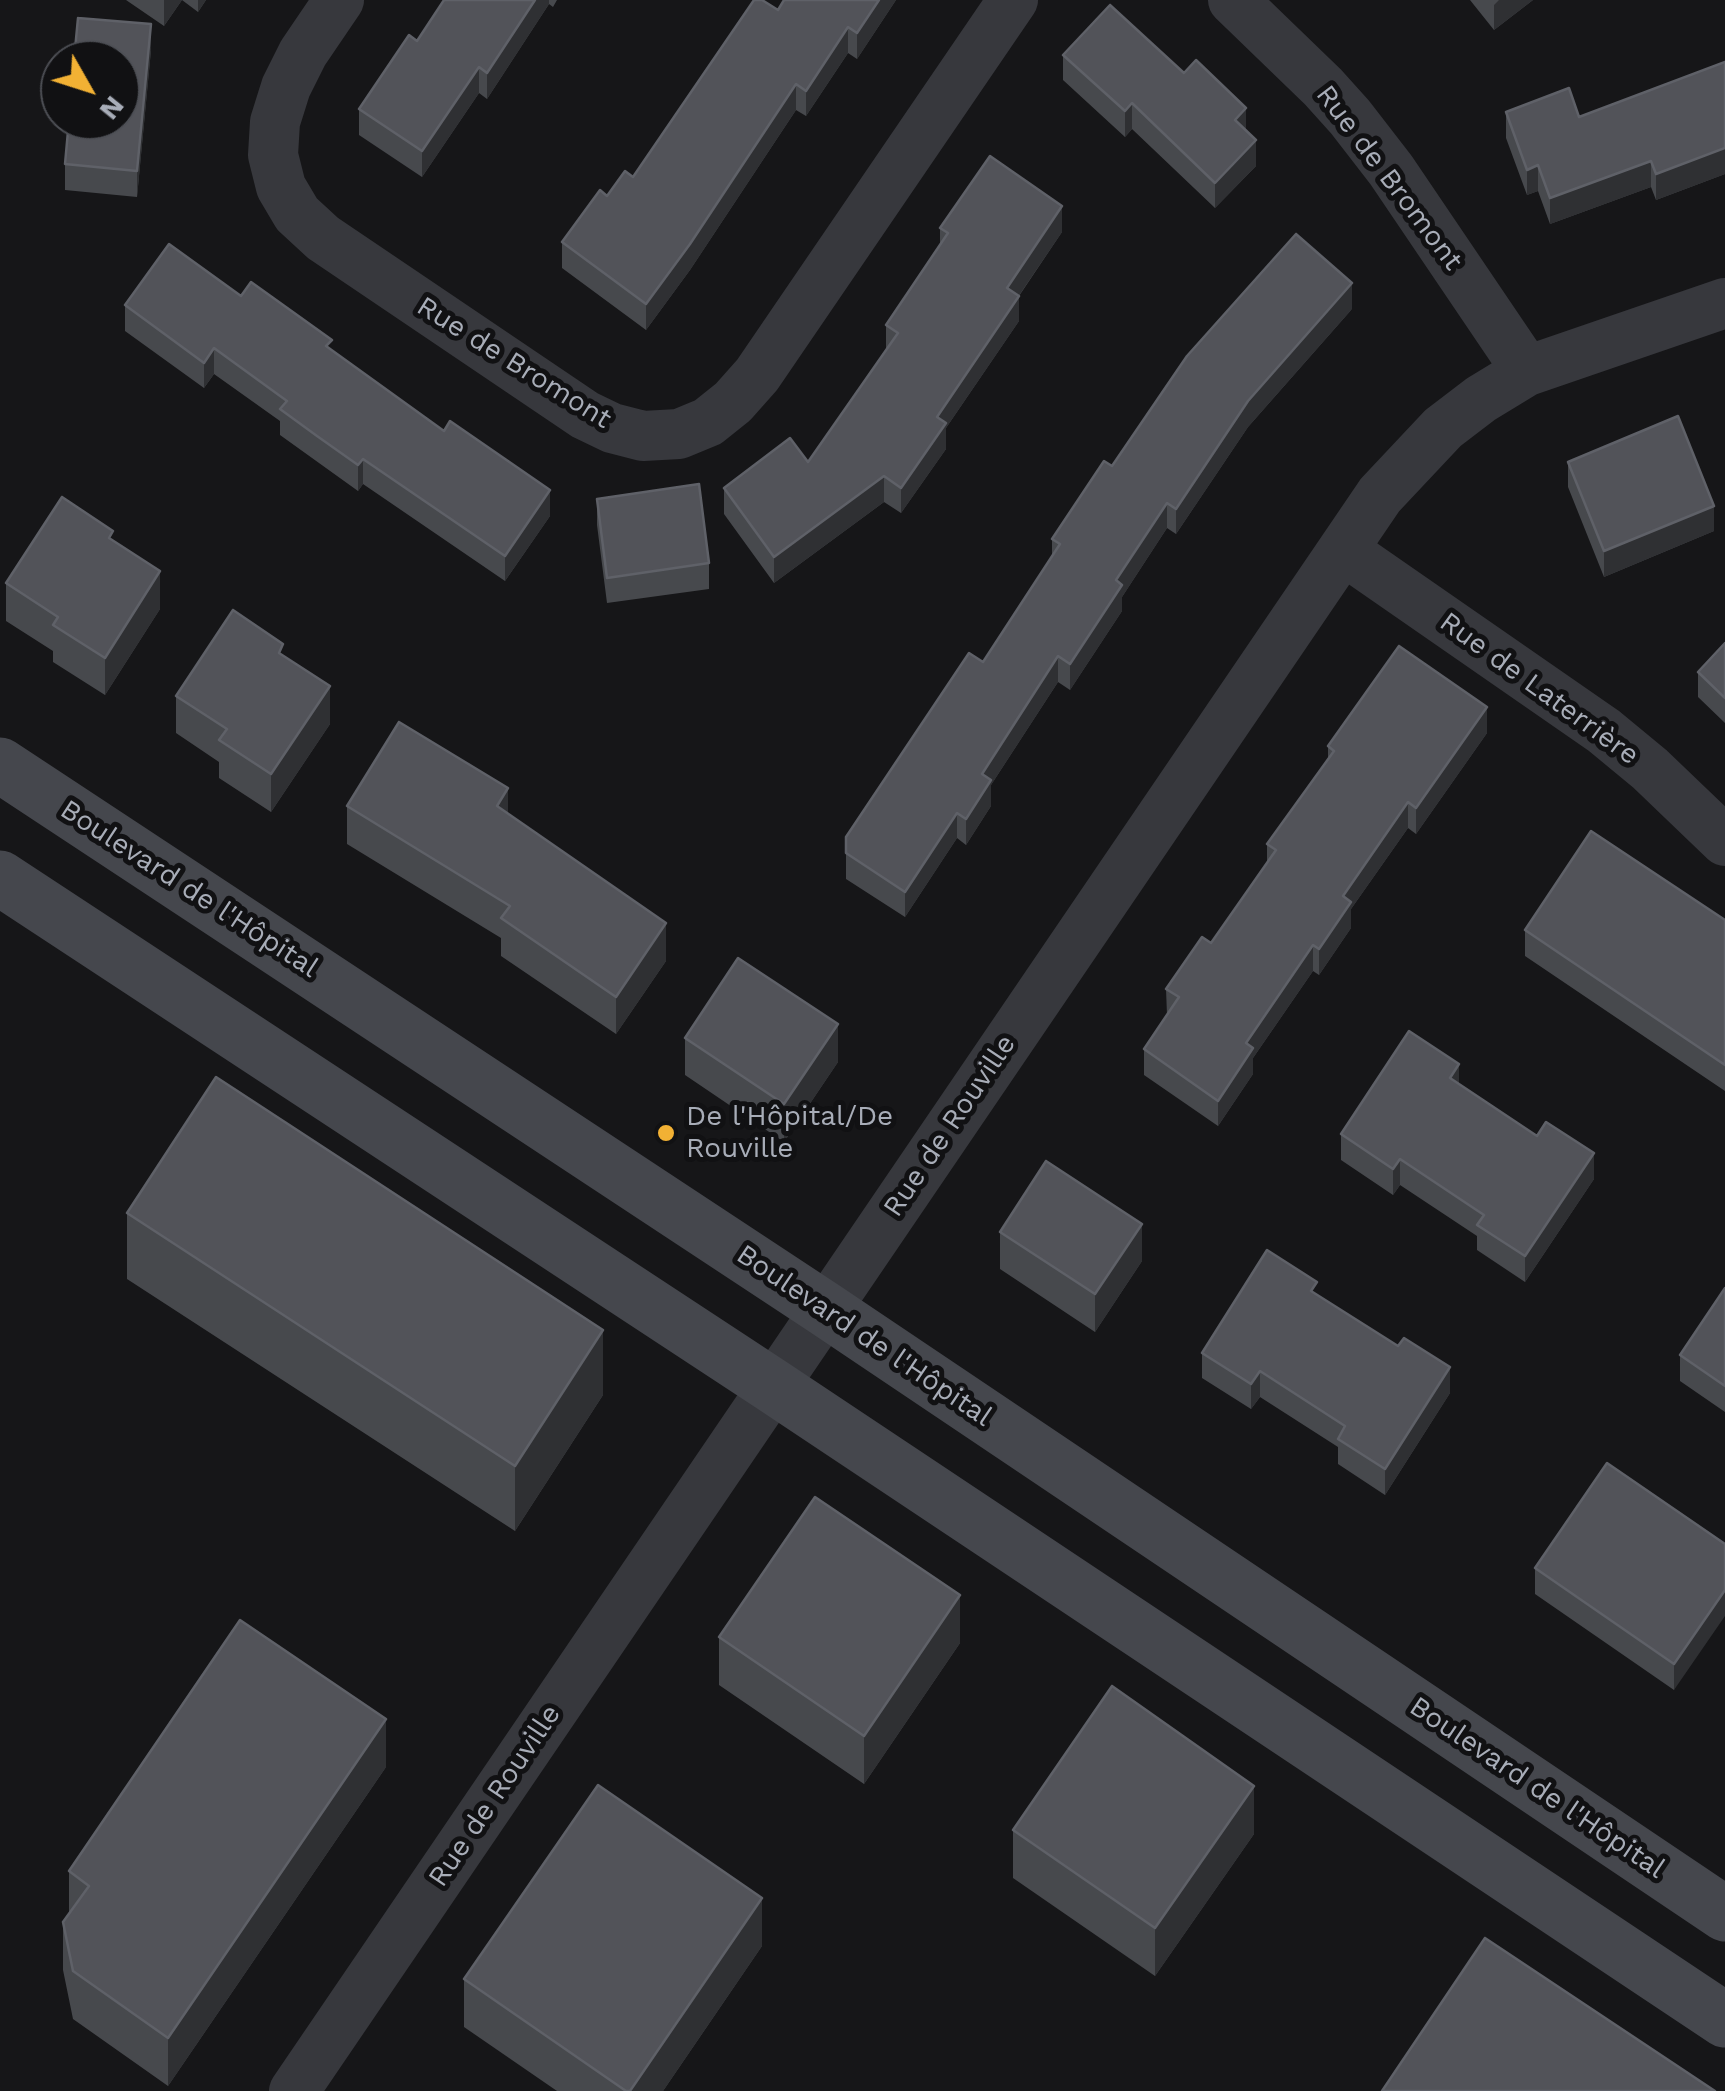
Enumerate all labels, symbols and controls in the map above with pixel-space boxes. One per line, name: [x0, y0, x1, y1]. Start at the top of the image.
north arrow: [40, 40, 140, 140]
street label: Rue de Bromont: [1308, 79, 1470, 277]
text: N: [93, 89, 132, 126]
street label: Rue de Bromont: [411, 290, 617, 436]
street label: Rue de Laterrière: [1433, 605, 1645, 773]
street label: Boulevard de l'Hôpital: [54, 793, 324, 985]
street label: Rue de Rouville: [877, 1029, 1023, 1223]
place label: De l'Hôpital/De Rouville: [686, 1100, 893, 1166]
marker: De l'Hôpital/De Rouville: [655, 1122, 677, 1144]
street label: Boulevard de l'Hôpital: [730, 1238, 998, 1434]
street label: Boulevard de l'Hôpital: [1403, 1690, 1671, 1886]
street label: Rue de Rouville: [422, 1699, 568, 1893]

